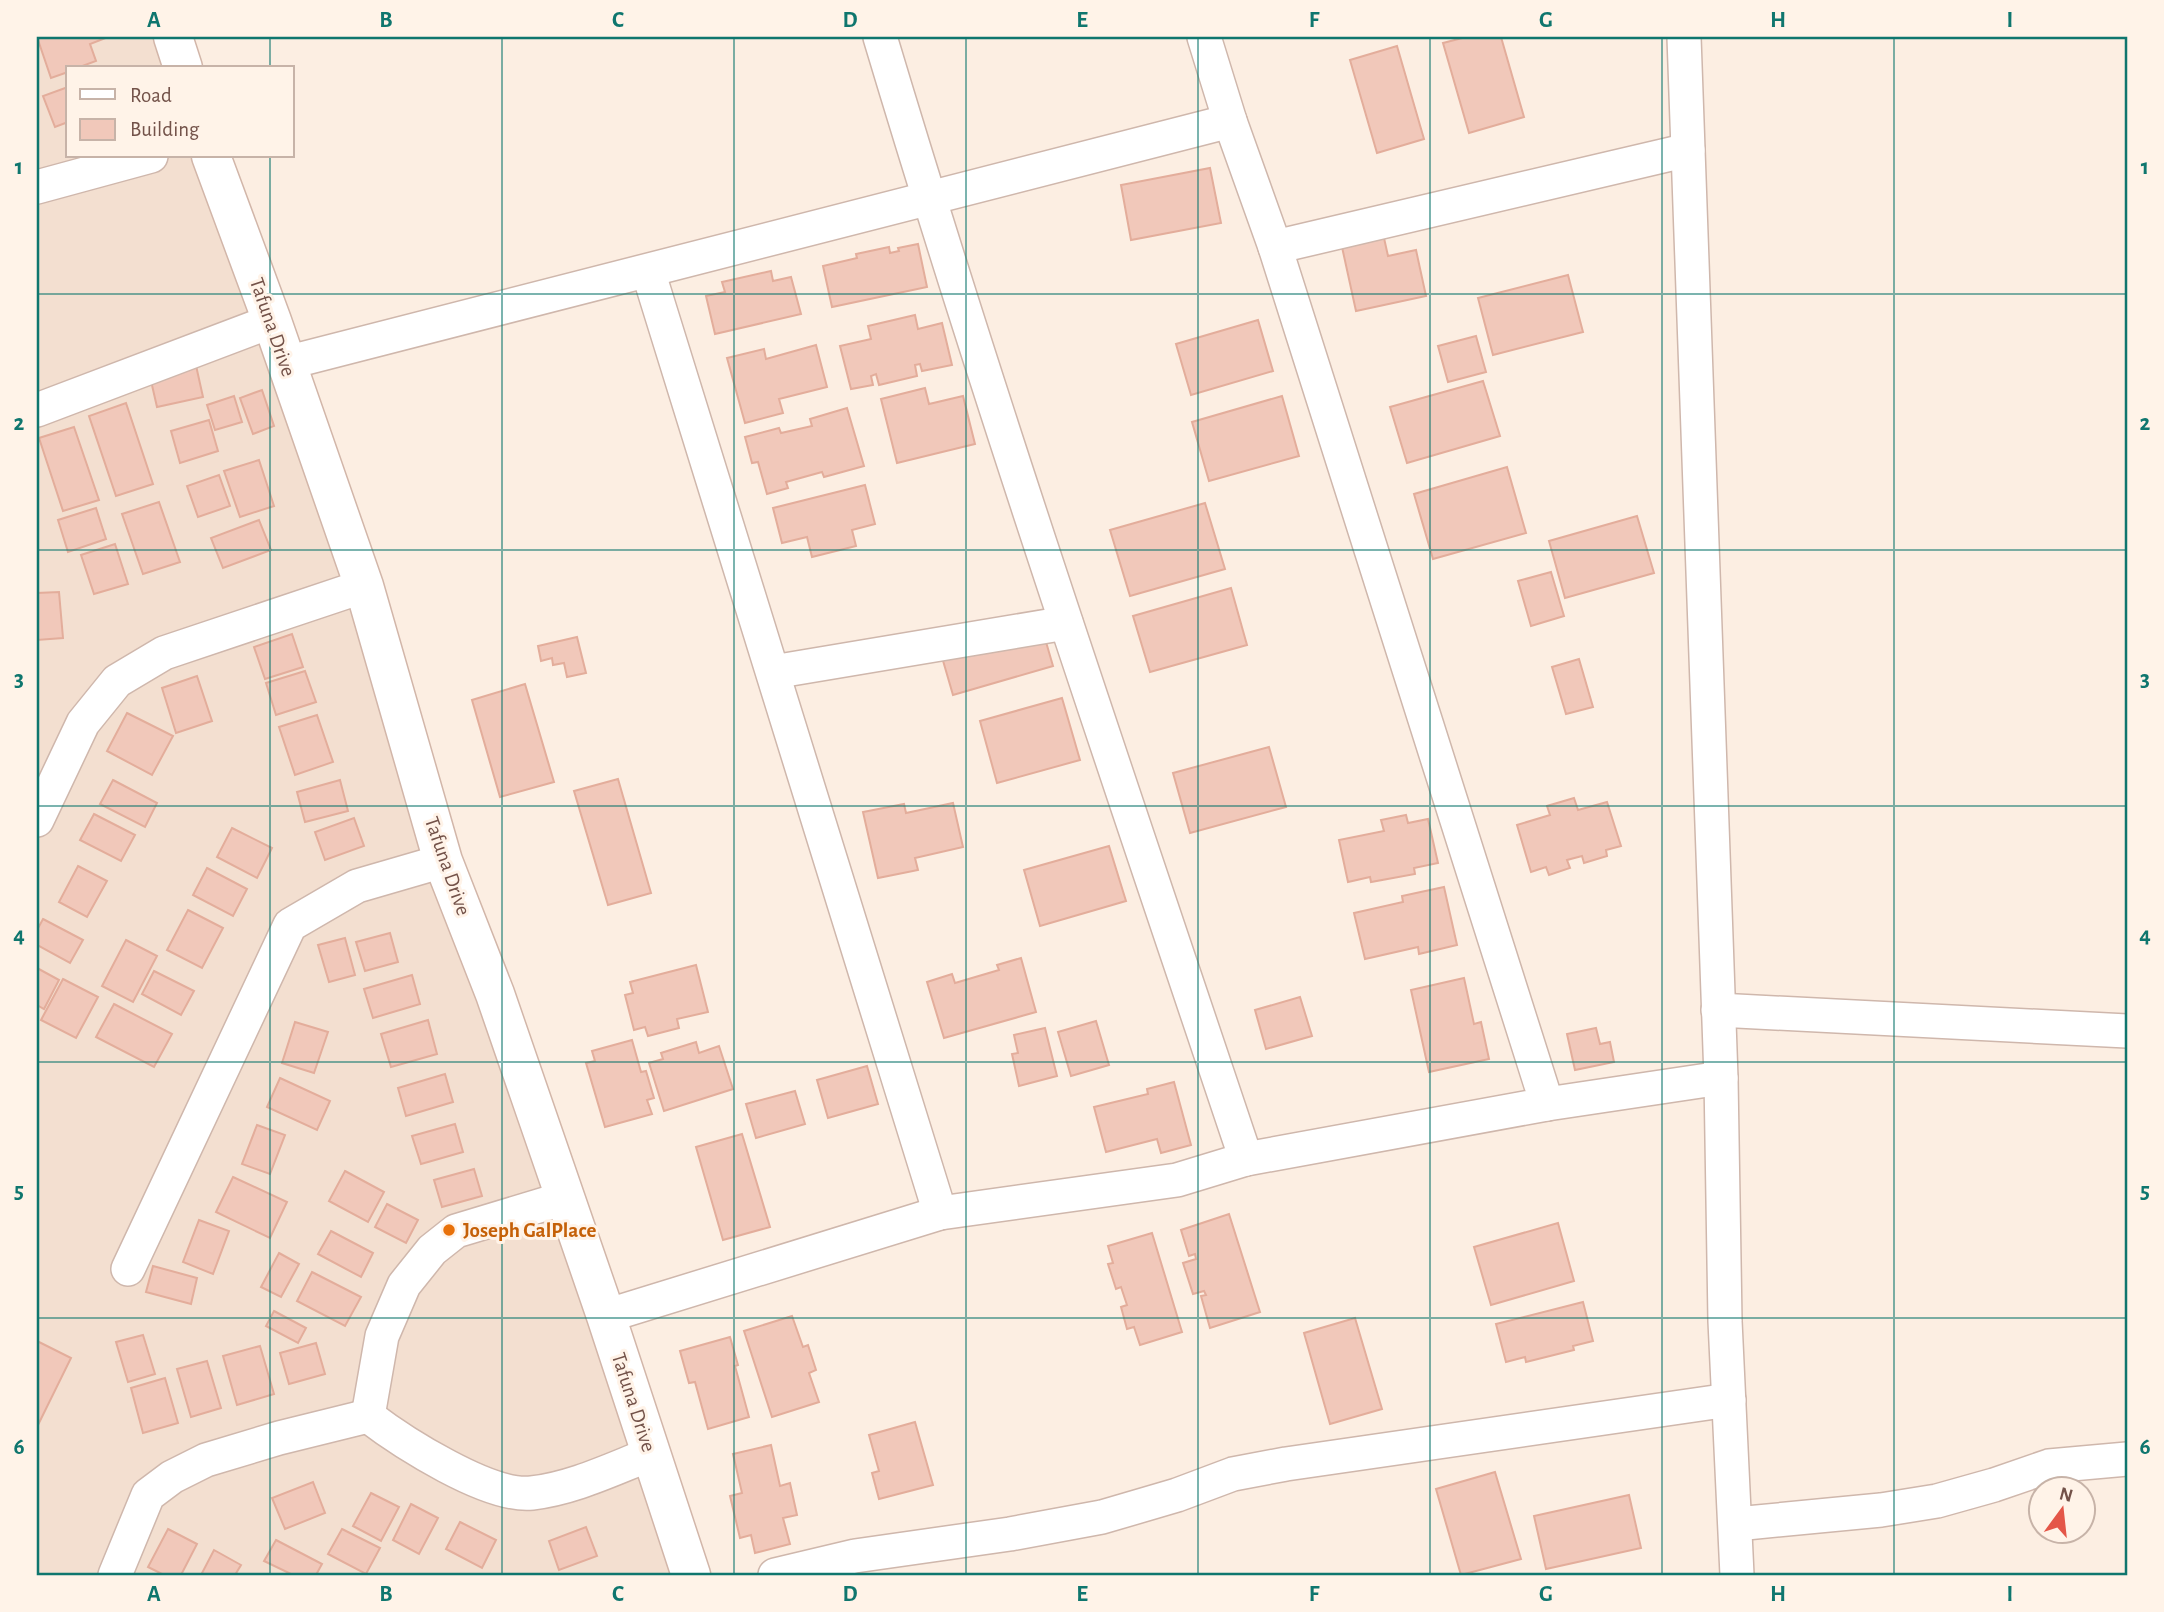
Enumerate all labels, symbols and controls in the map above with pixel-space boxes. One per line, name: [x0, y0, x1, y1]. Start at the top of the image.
text: A: [147, 9, 161, 32]
text: B: [379, 9, 393, 32]
text: C: [612, 9, 624, 32]
text: D: [842, 9, 858, 32]
text: E: [1076, 9, 1088, 32]
text: F: [1309, 9, 1320, 32]
text: G: [1539, 9, 1553, 32]
text: H: [1770, 9, 1786, 32]
text: I: [2007, 9, 2013, 32]
legend: [66, 66, 294, 158]
text: Road: [130, 85, 172, 106]
text: Building: [130, 119, 200, 140]
text: 1: [15, 156, 23, 179]
text: 1: [2141, 156, 2149, 179]
street label: Tafuna Drive: [246, 275, 299, 379]
text: 2: [14, 412, 25, 435]
text: 2: [2140, 412, 2151, 435]
text: 3: [14, 668, 24, 691]
text: 3: [2140, 668, 2150, 691]
street label: Tafuna Drive: [421, 814, 474, 918]
text: 4: [13, 924, 25, 947]
text: 4: [2139, 924, 2151, 947]
text: 5: [14, 1180, 24, 1203]
text: 5: [2140, 1180, 2150, 1203]
place label: Joseph GalPlace: [463, 1220, 597, 1241]
marker: Joseph GalPlace: [441, 1222, 457, 1238]
street label: Tafuna Drive: [608, 1350, 659, 1454]
text: 6: [13, 1436, 25, 1459]
text: 6: [2139, 1436, 2151, 1459]
north arrow: [2028, 1476, 2098, 1546]
text: N: [2057, 1484, 2075, 1506]
text: A: [147, 1583, 161, 1606]
text: B: [379, 1583, 393, 1606]
text: C: [612, 1583, 624, 1606]
text: D: [842, 1583, 858, 1606]
text: E: [1076, 1583, 1088, 1606]
text: F: [1309, 1583, 1320, 1606]
text: G: [1539, 1583, 1553, 1606]
text: H: [1770, 1583, 1786, 1606]
text: I: [2007, 1583, 2013, 1606]

